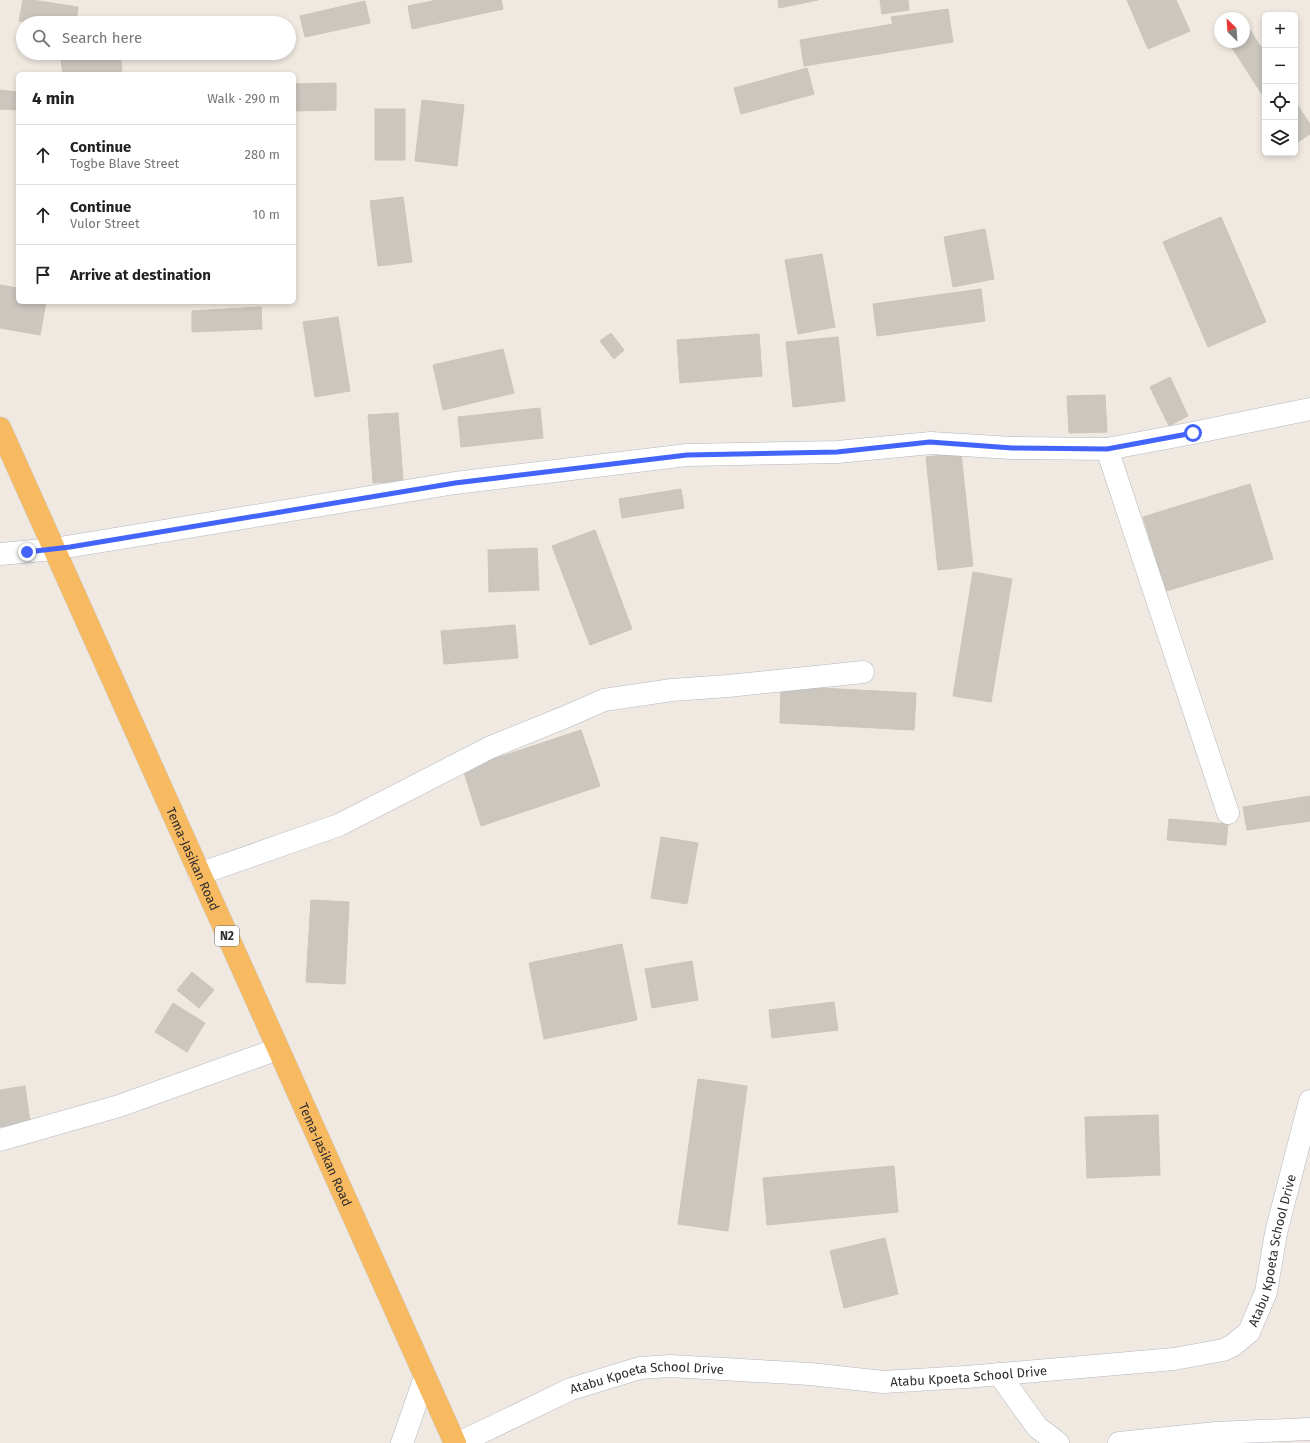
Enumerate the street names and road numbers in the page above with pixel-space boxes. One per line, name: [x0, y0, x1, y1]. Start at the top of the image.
street label: Tema-Jasikan Road: [163, 805, 223, 913]
road number: N2: [215, 926, 239, 946]
street label: Tema-Jasikan Road: [296, 1100, 355, 1208]
street label: Atabu Kpoeta School Drive: [1245, 1173, 1298, 1329]
street label: Atabu Kpoeta School Drive: [568, 1358, 724, 1396]
street label: Atabu Kpoeta School Drive: [890, 1363, 1048, 1389]

